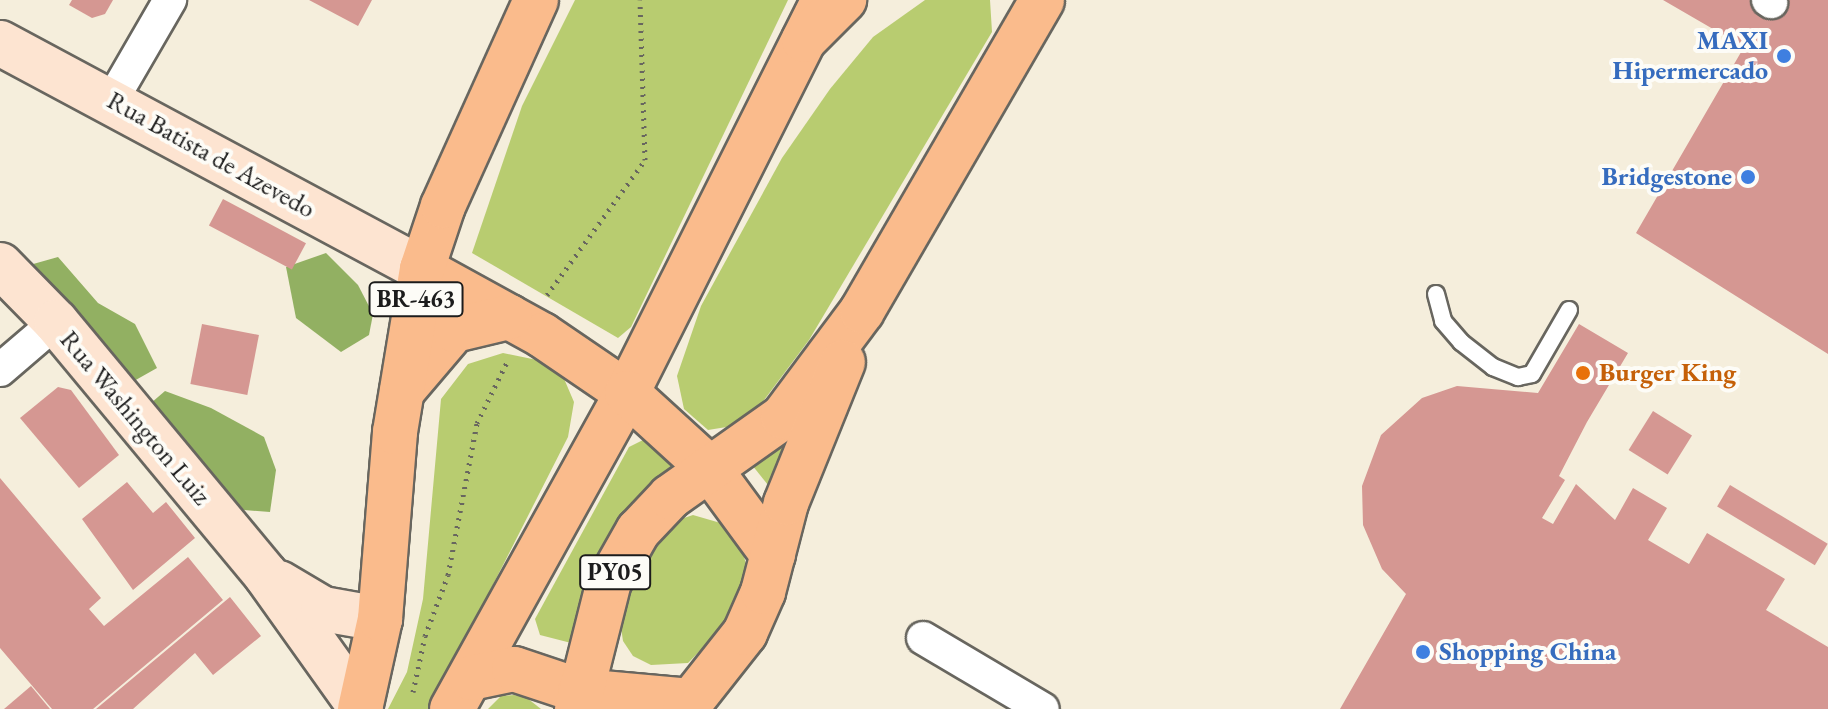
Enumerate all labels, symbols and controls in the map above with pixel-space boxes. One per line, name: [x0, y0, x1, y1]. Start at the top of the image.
place label: MAXI Hipermercado: [1613, 25, 1768, 86]
marker: MAXI Hipermercado: [1775, 47, 1793, 65]
street label: Rua Batista de Azevedo: [102, 85, 320, 225]
place label: Bridgestone: [1602, 161, 1732, 193]
marker: Bridgestone: [1739, 168, 1757, 186]
road number: BR-463: [368, 279, 464, 319]
street label: Rua Washington Luiz: [53, 325, 217, 511]
place label: Burger King: [1599, 357, 1736, 389]
marker: Burger King: [1574, 364, 1592, 382]
road number: PY05: [579, 552, 651, 592]
place label: Shopping China: [1439, 636, 1616, 668]
marker: Shopping China: [1414, 643, 1432, 661]

